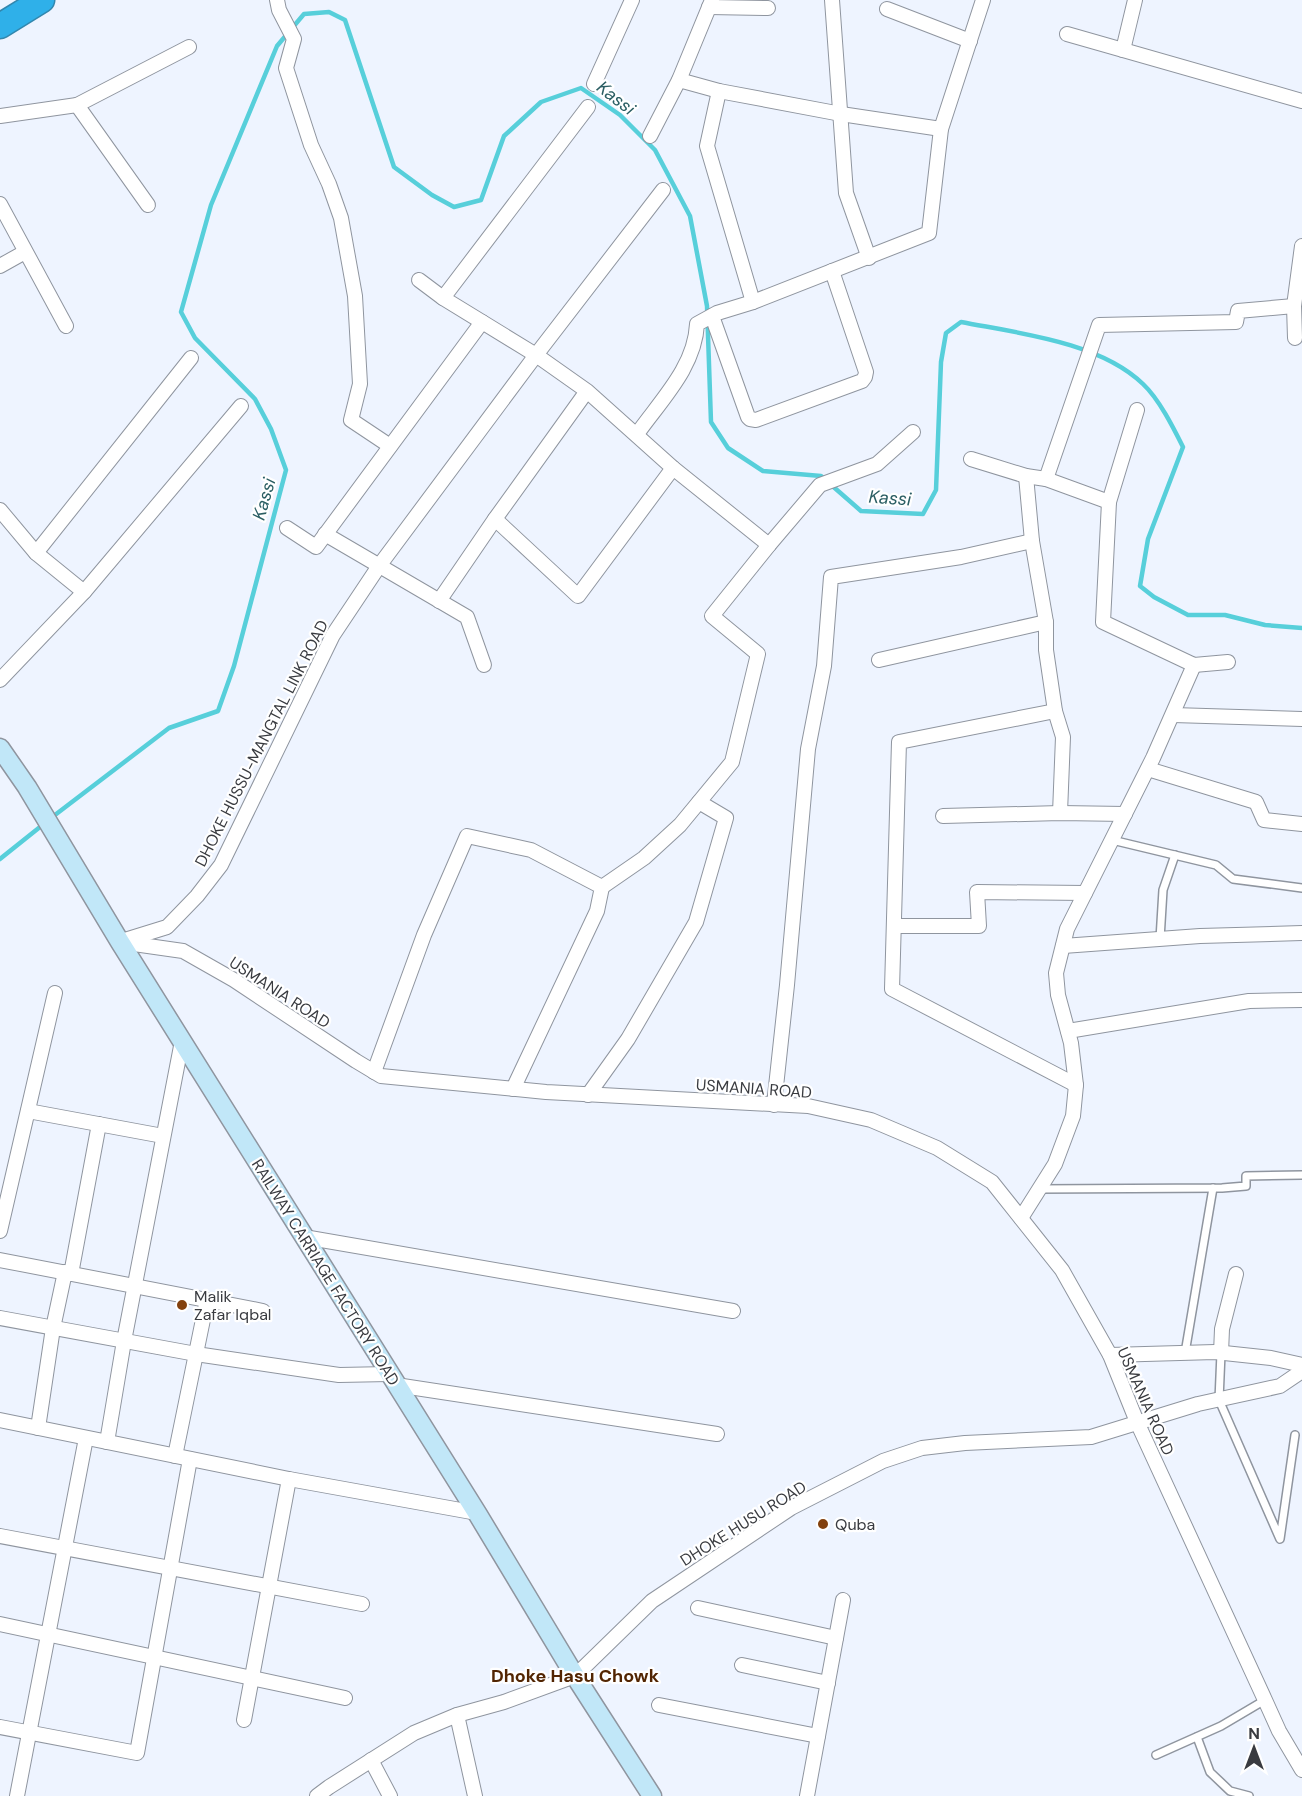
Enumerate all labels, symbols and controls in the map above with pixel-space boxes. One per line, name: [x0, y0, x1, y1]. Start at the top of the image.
water label: Kassi: [592, 75, 641, 121]
water label: Kassi: [247, 475, 282, 523]
water label: Kassi: [868, 485, 913, 512]
street label: DHOKE HUSSU-MANGTAL LINK ROAD: [190, 616, 333, 870]
street label: USMANIA ROAD: [225, 952, 334, 1033]
street label: USMANIA ROAD: [695, 1074, 813, 1103]
street label: RAILWAY CARRIAGE FACTORY ROAD: [247, 1155, 404, 1389]
place label: Malik Zafar Iqbal: [194, 1286, 271, 1325]
marker: Malik Zafar Iqbal: [175, 1298, 189, 1312]
street label: USMANIA ROAD: [1112, 1344, 1179, 1459]
street label: DHOKE HUSU ROAD: [676, 1476, 810, 1571]
place label: Quba: [835, 1514, 875, 1535]
marker: Quba: [816, 1517, 830, 1531]
district label: Dhoke Hasu Chowk: [491, 1664, 660, 1688]
north arrow: [1224, 1718, 1284, 1778]
text: N: [1248, 1723, 1260, 1744]

